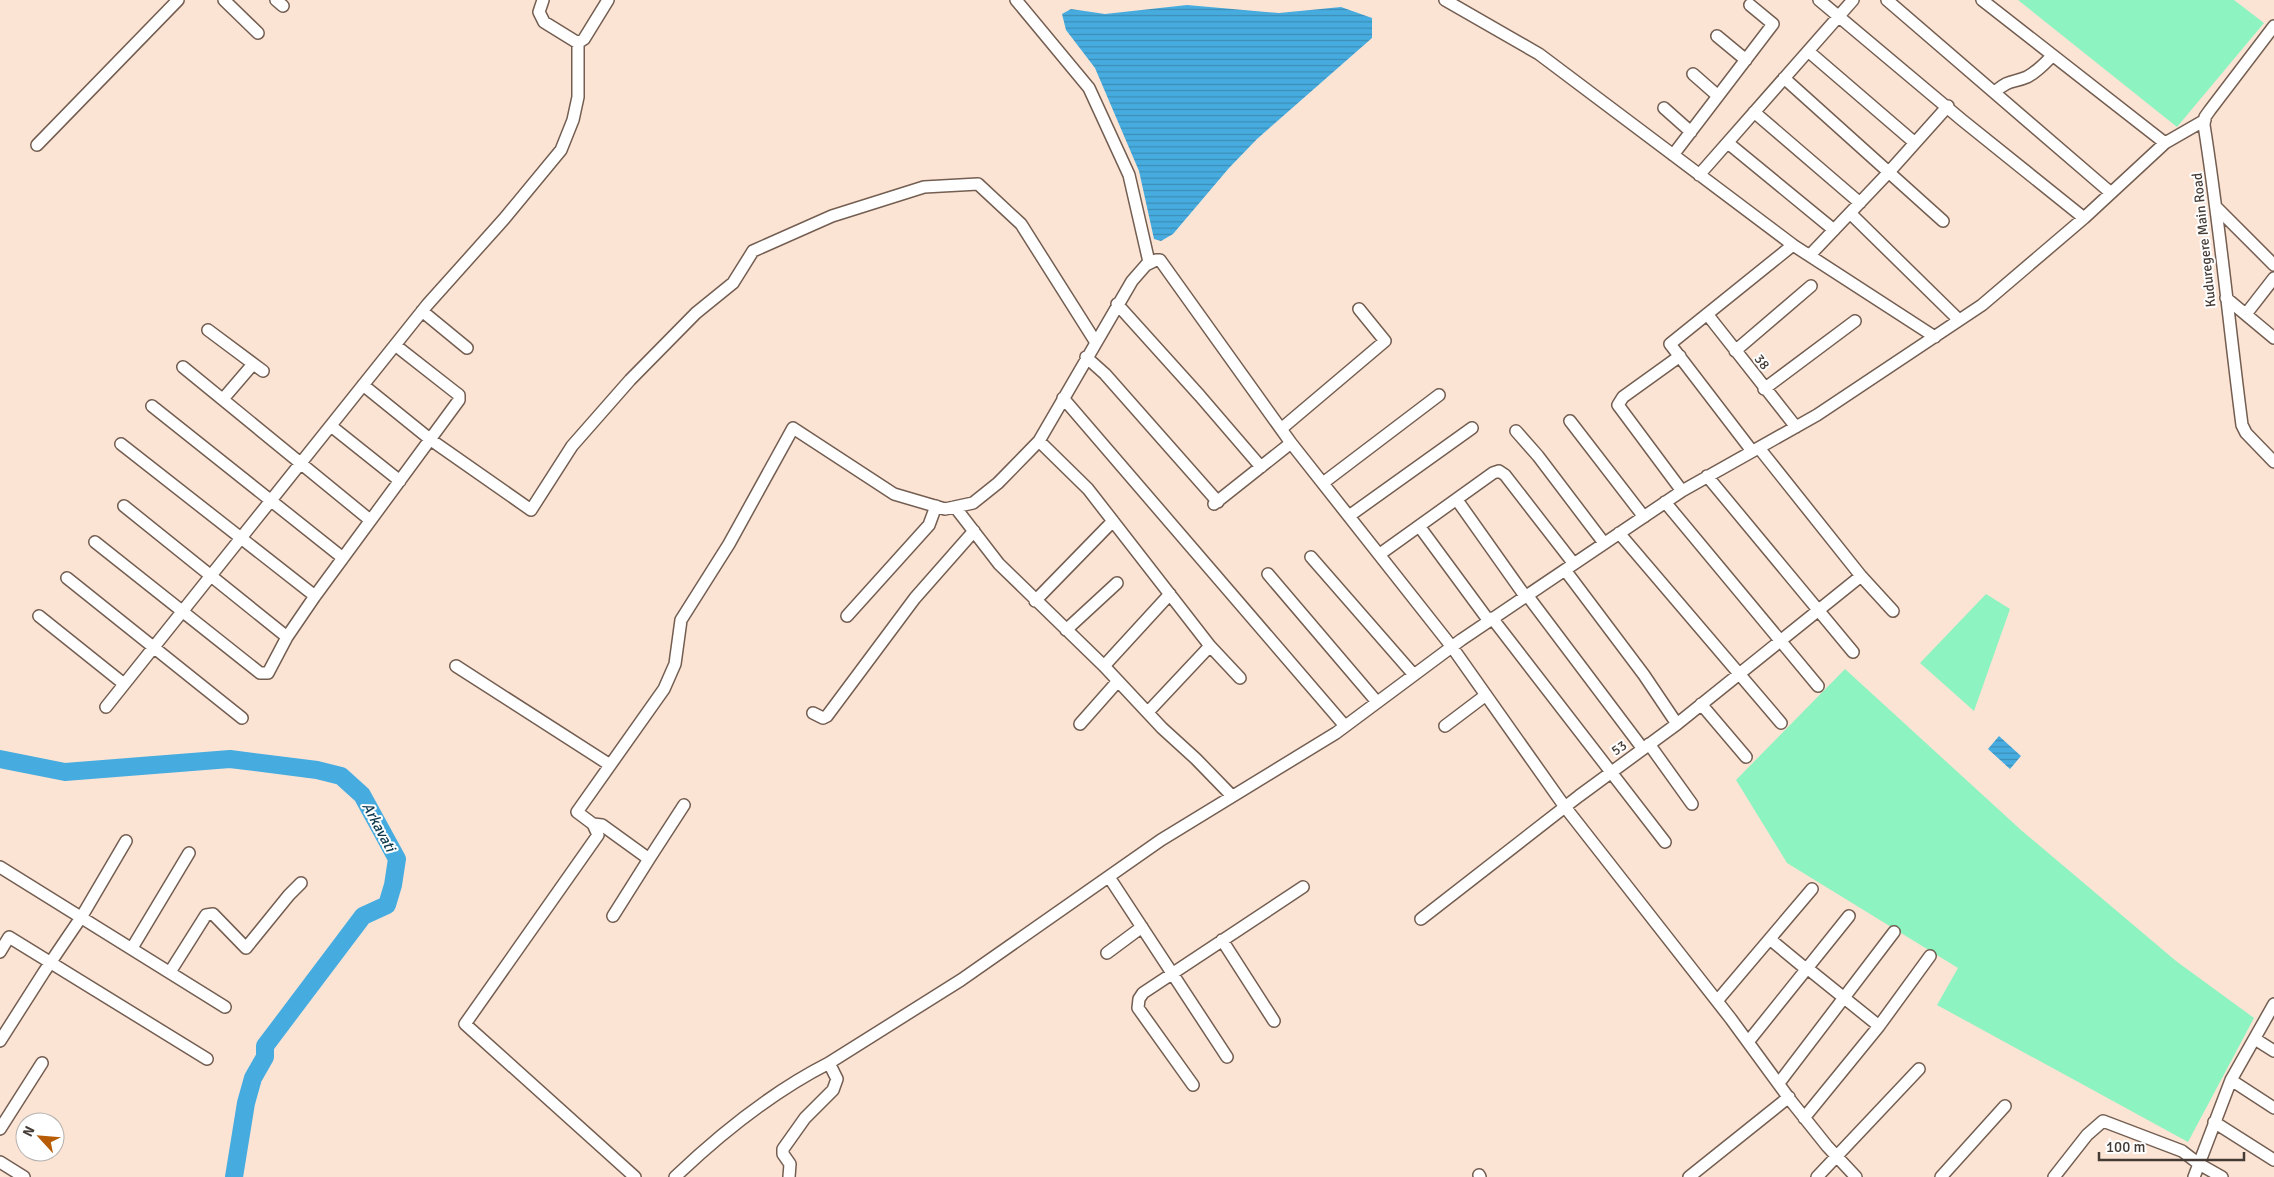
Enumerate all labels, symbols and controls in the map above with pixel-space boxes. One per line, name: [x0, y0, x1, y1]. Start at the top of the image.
street label: Kuduregere Main Road: [2188, 172, 2220, 308]
street label: 38: [1751, 351, 1773, 373]
street label: 53: [1608, 737, 1630, 759]
water label: Arkavati: [359, 799, 400, 856]
north arrow: [15, 1112, 65, 1162]
text: N: [19, 1123, 39, 1140]
scale bar: [2099, 1130, 2244, 1162]
text: 100 m: [2106, 1138, 2146, 1156]

